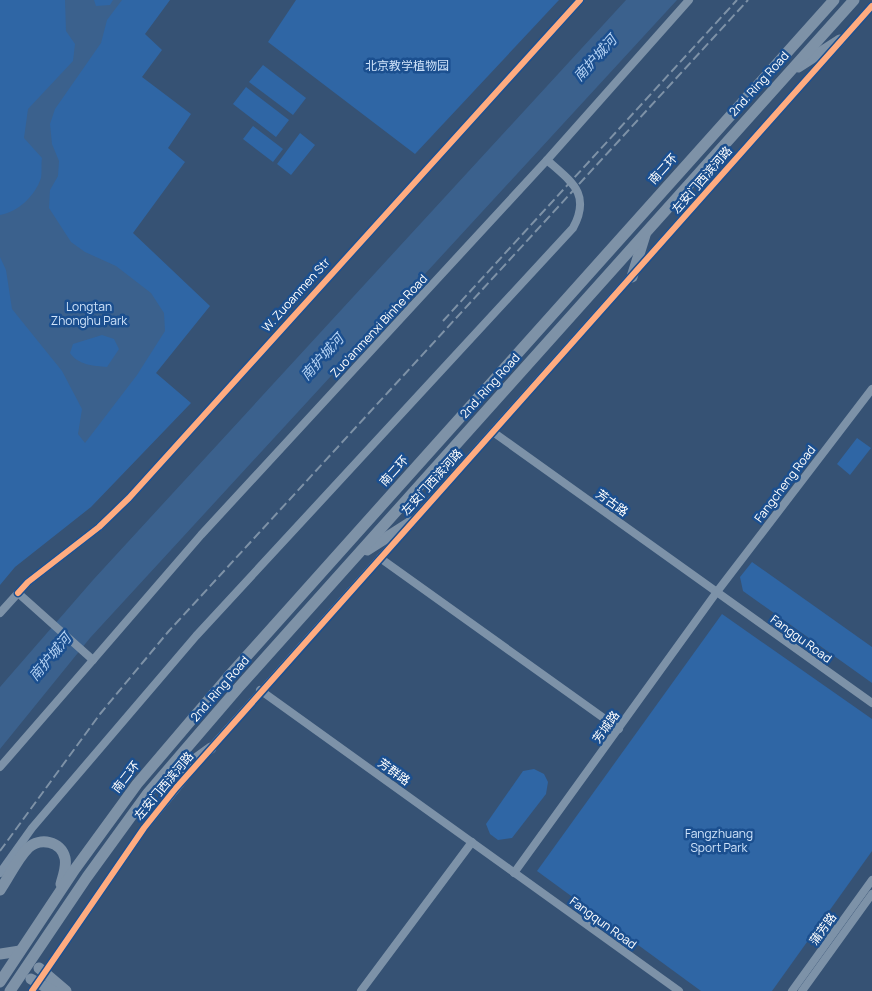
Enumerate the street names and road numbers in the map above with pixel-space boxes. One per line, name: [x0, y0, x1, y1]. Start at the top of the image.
street label: 2nd. Ring Road: [725, 48, 792, 120]
street label: 左安门西滨河路: [668, 142, 736, 217]
street label: 南二环: [644, 150, 681, 188]
street label: W. Zuoanmen Str: [258, 253, 334, 335]
street label: Zuo'anmenxi Binhe Road: [326, 270, 431, 381]
street label: 2nd. Ring Road: [456, 350, 523, 422]
street label: Fangcheng Road: [750, 442, 819, 526]
street label: 左安门西滨河路: [397, 445, 466, 519]
street label: 南二环: [375, 452, 412, 490]
street label: 芳古路: [593, 485, 632, 520]
street label: Fanggu Road: [767, 611, 835, 667]
street label: 2nd. Ring Road: [186, 652, 253, 725]
street label: 芳城路: [588, 707, 623, 746]
street label: 左安门西滨河路: [130, 748, 197, 823]
street label: 芳群路: [375, 754, 414, 789]
street label: 南二环: [108, 757, 143, 796]
street label: Fangqun Road: [566, 893, 640, 953]
street label: 蒲芳路: [805, 909, 840, 948]

